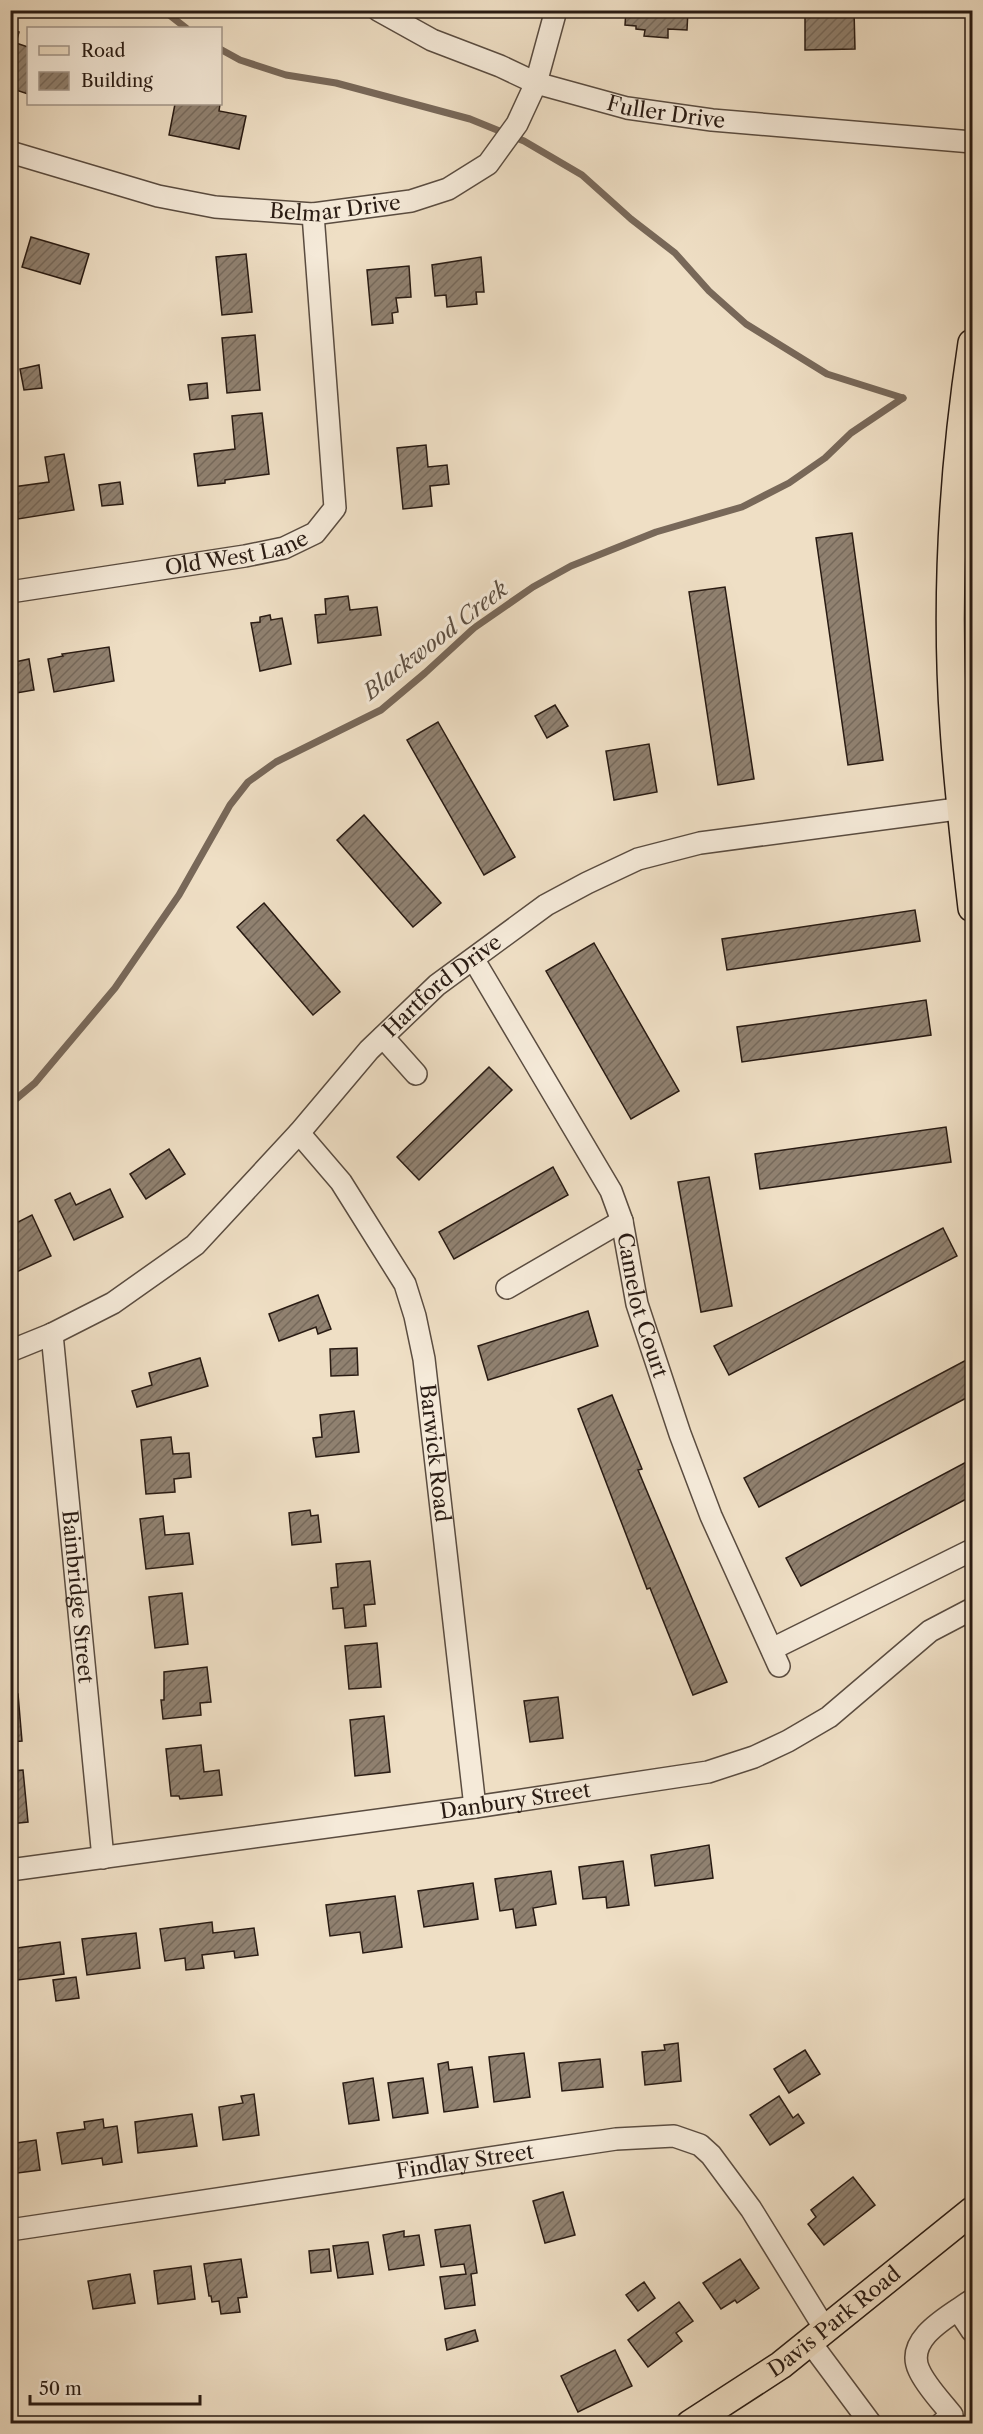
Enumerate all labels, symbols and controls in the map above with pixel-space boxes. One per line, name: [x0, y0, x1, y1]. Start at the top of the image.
legend: [27, 27, 222, 105]
text: Road: [81, 40, 126, 62]
text: Building: [81, 70, 153, 92]
street label: Fuller Drive: [604, 90, 726, 133]
street label: Belmar Drive: [269, 190, 402, 227]
street label: Old West Lane: [163, 525, 312, 580]
water label: Blackwood Creek: [356, 575, 514, 707]
street label: Hartford Drive: [377, 929, 506, 1042]
street label: Camelot Court: [612, 1230, 674, 1381]
street label: Barwick Road: [415, 1383, 455, 1523]
street label: Bainbridge Street: [57, 1509, 99, 1685]
street label: Danbury Street: [438, 1777, 593, 1824]
street label: Findlay Street: [394, 2138, 536, 2184]
street label: Davis Park Road: [763, 2261, 905, 2382]
scale bar: [30, 2368, 200, 2406]
text: 50 m: [39, 2378, 82, 2400]

